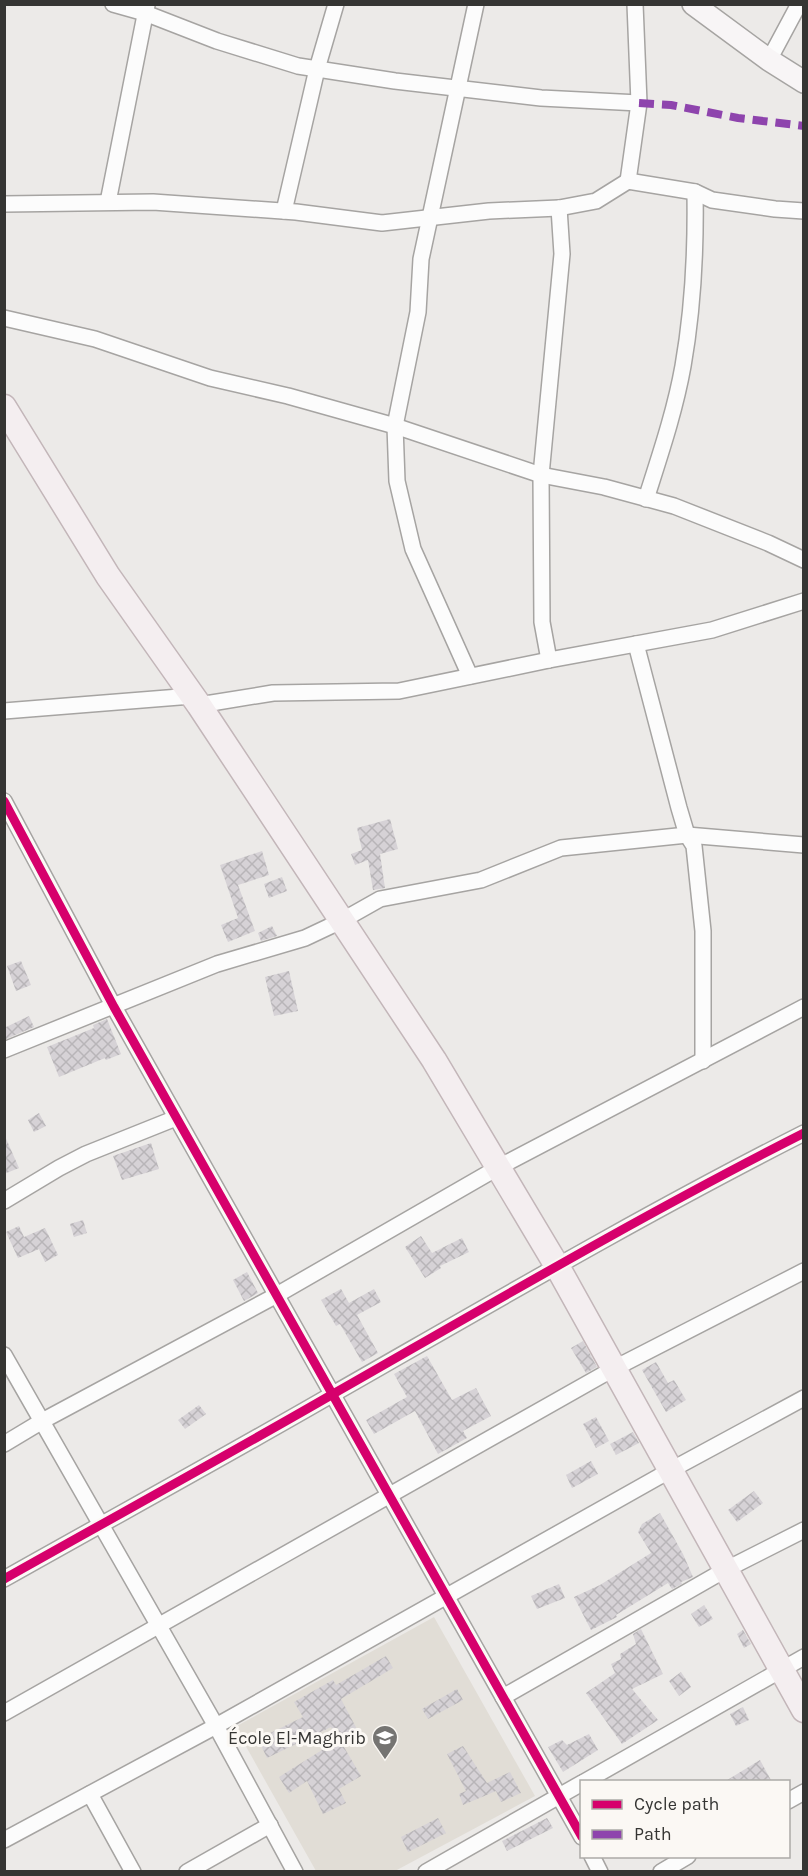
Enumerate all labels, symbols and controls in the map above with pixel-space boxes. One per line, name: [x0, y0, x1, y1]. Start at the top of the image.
school or university icon: École El-Maghrib: [370, 1723, 400, 1761]
place label: École El-Maghrib: [228, 1726, 366, 1749]
legend: [580, 1780, 790, 1858]
text: Cycle path: [634, 1793, 719, 1815]
text: Path: [634, 1823, 672, 1845]

